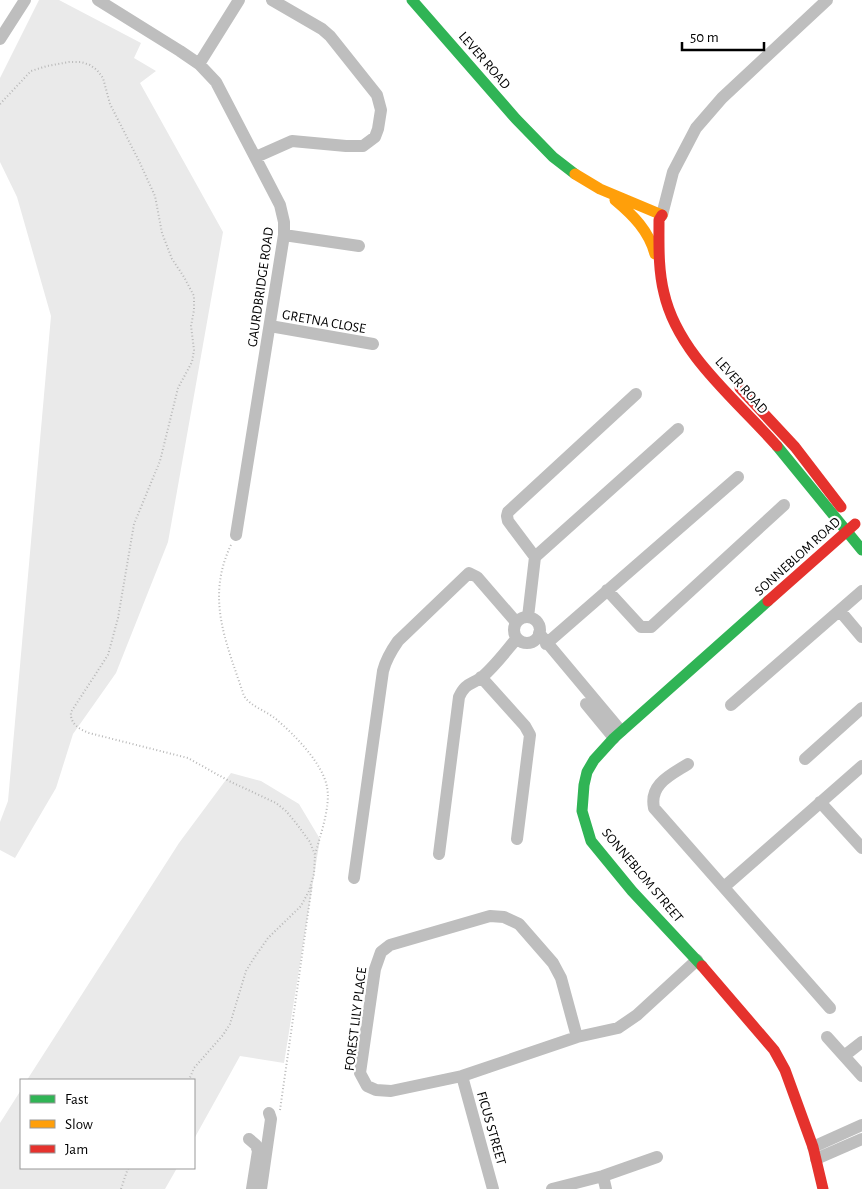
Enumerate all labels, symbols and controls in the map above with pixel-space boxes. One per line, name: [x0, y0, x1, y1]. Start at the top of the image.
scale bar: [682, 20, 764, 52]
street label: LEVER ROAD: [456, 29, 513, 92]
text: 50 m: [690, 30, 719, 45]
street label: GAURDBRIDGE ROAD: [246, 226, 276, 348]
street label: GRETNA CLOSE: [281, 308, 367, 336]
street label: LEVER ROAD: [712, 355, 770, 417]
street label: SONNEBLOM ROAD: [752, 515, 843, 599]
street label: SONNEBLOM STREET: [599, 826, 686, 925]
street label: FOREST LILY PLACE: [343, 966, 369, 1072]
legend: [20, 1079, 195, 1169]
street label: FICUS STREET: [474, 1090, 508, 1167]
text: Fast: [65, 1092, 89, 1107]
text: Slow: [65, 1117, 93, 1132]
text: Jam: [65, 1142, 88, 1157]

